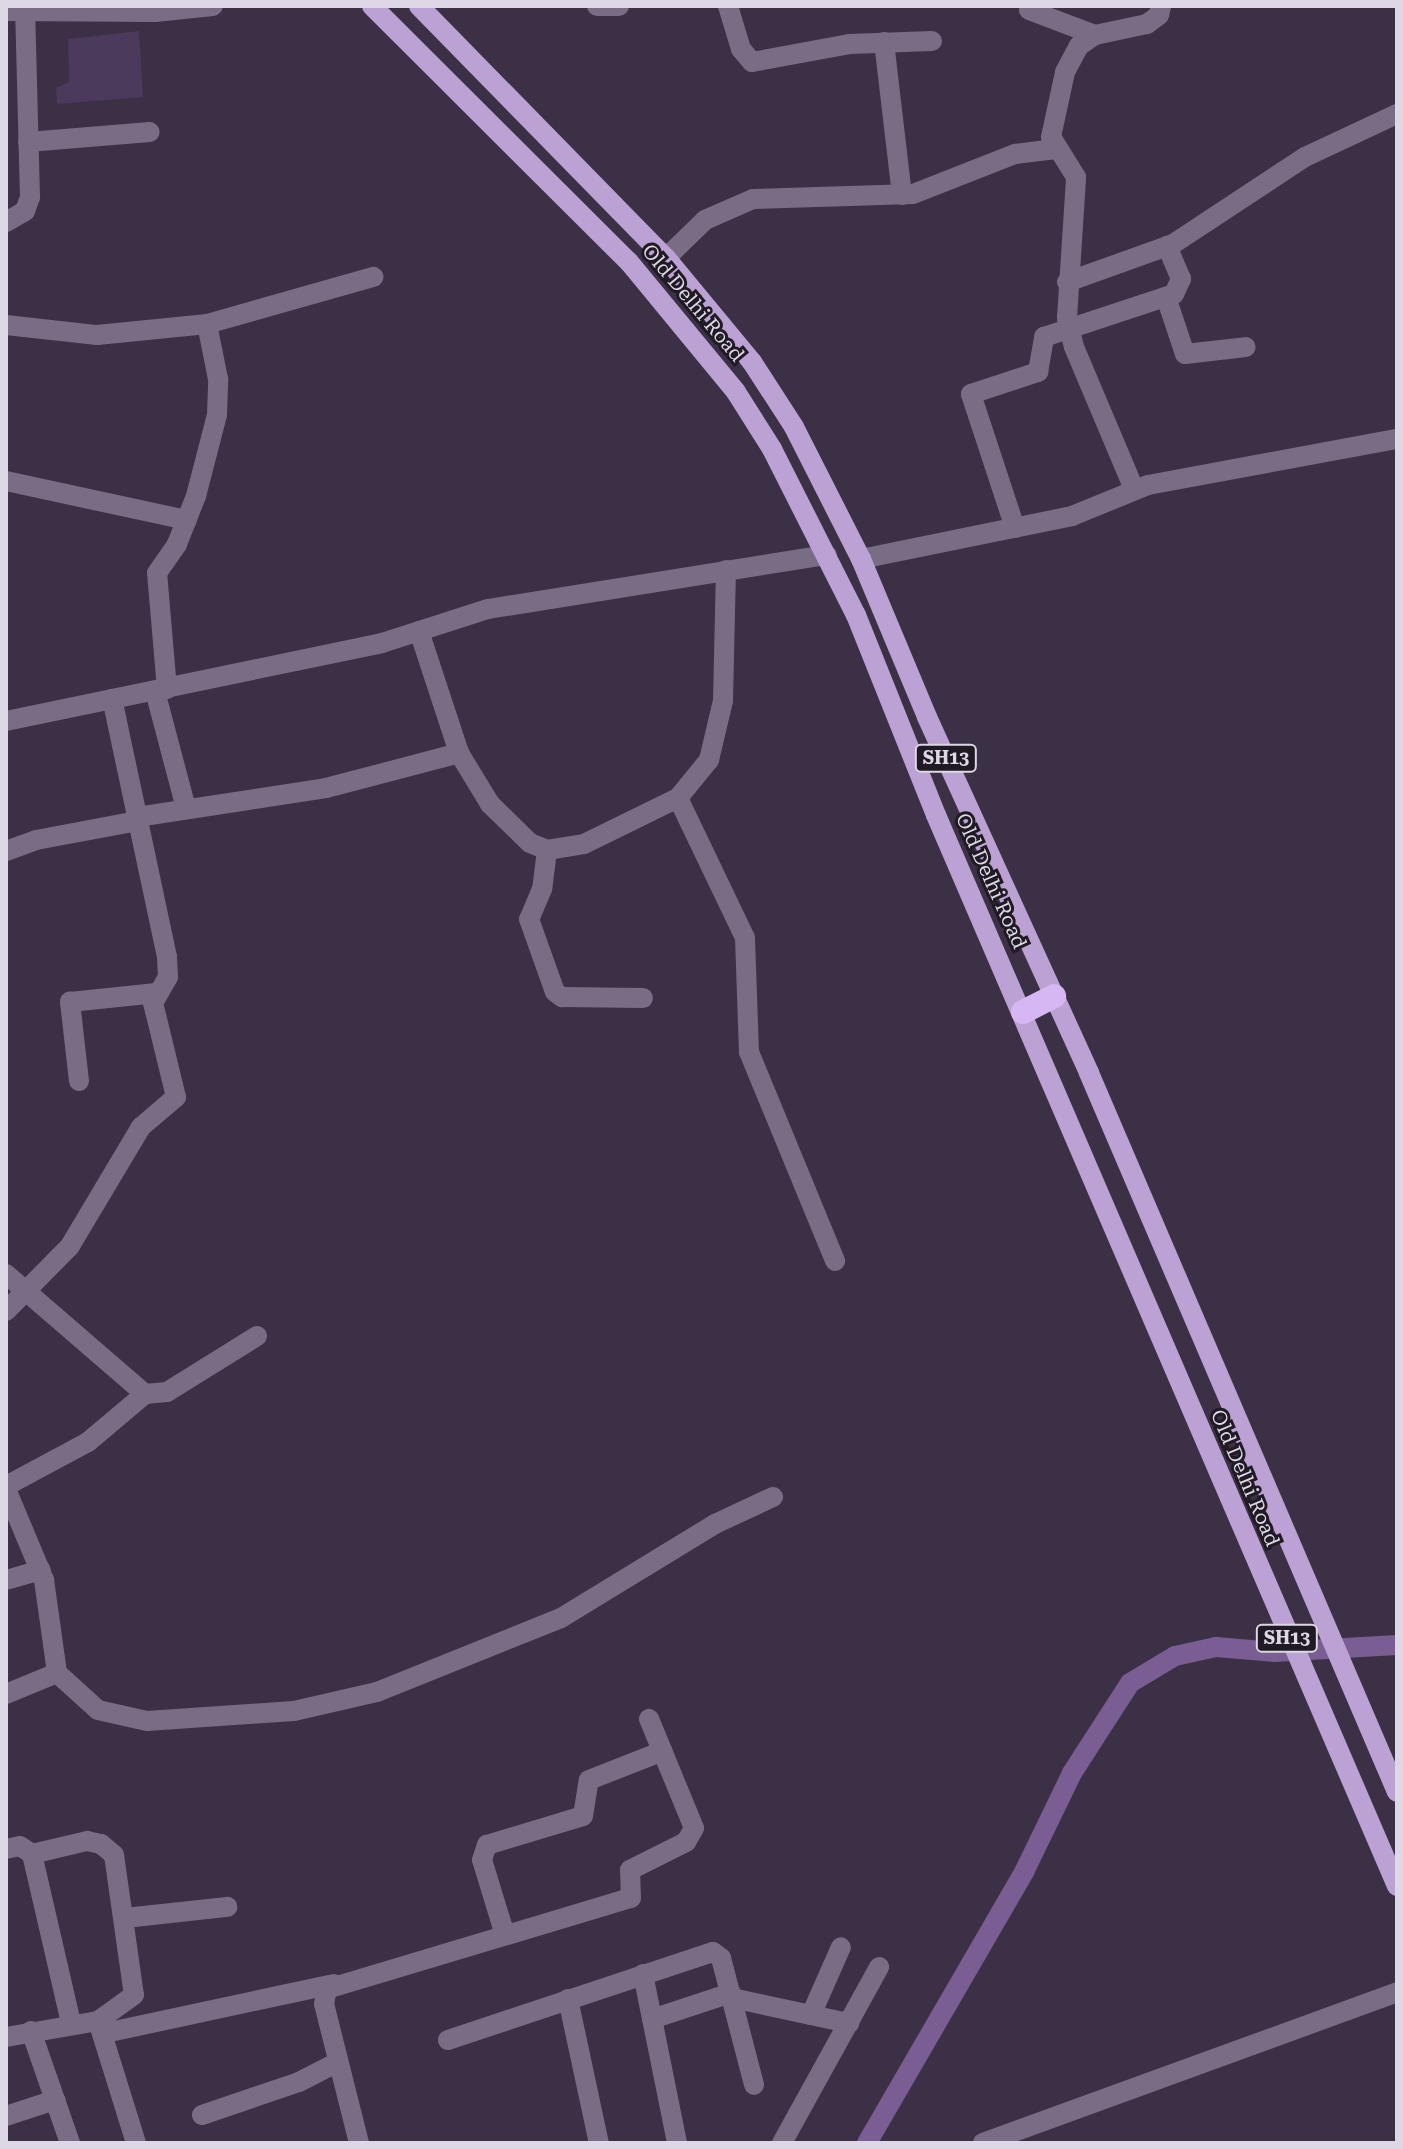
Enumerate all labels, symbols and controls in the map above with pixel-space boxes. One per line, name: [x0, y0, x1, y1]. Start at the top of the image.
street label: Old Delhi Road: [637, 239, 749, 367]
road number: SH13: [914, 744, 978, 772]
street label: Old Delhi Road: [950, 809, 1032, 953]
street label: Old Delhi Road: [1205, 1406, 1285, 1550]
road number: SH13: [1255, 1624, 1319, 1652]

